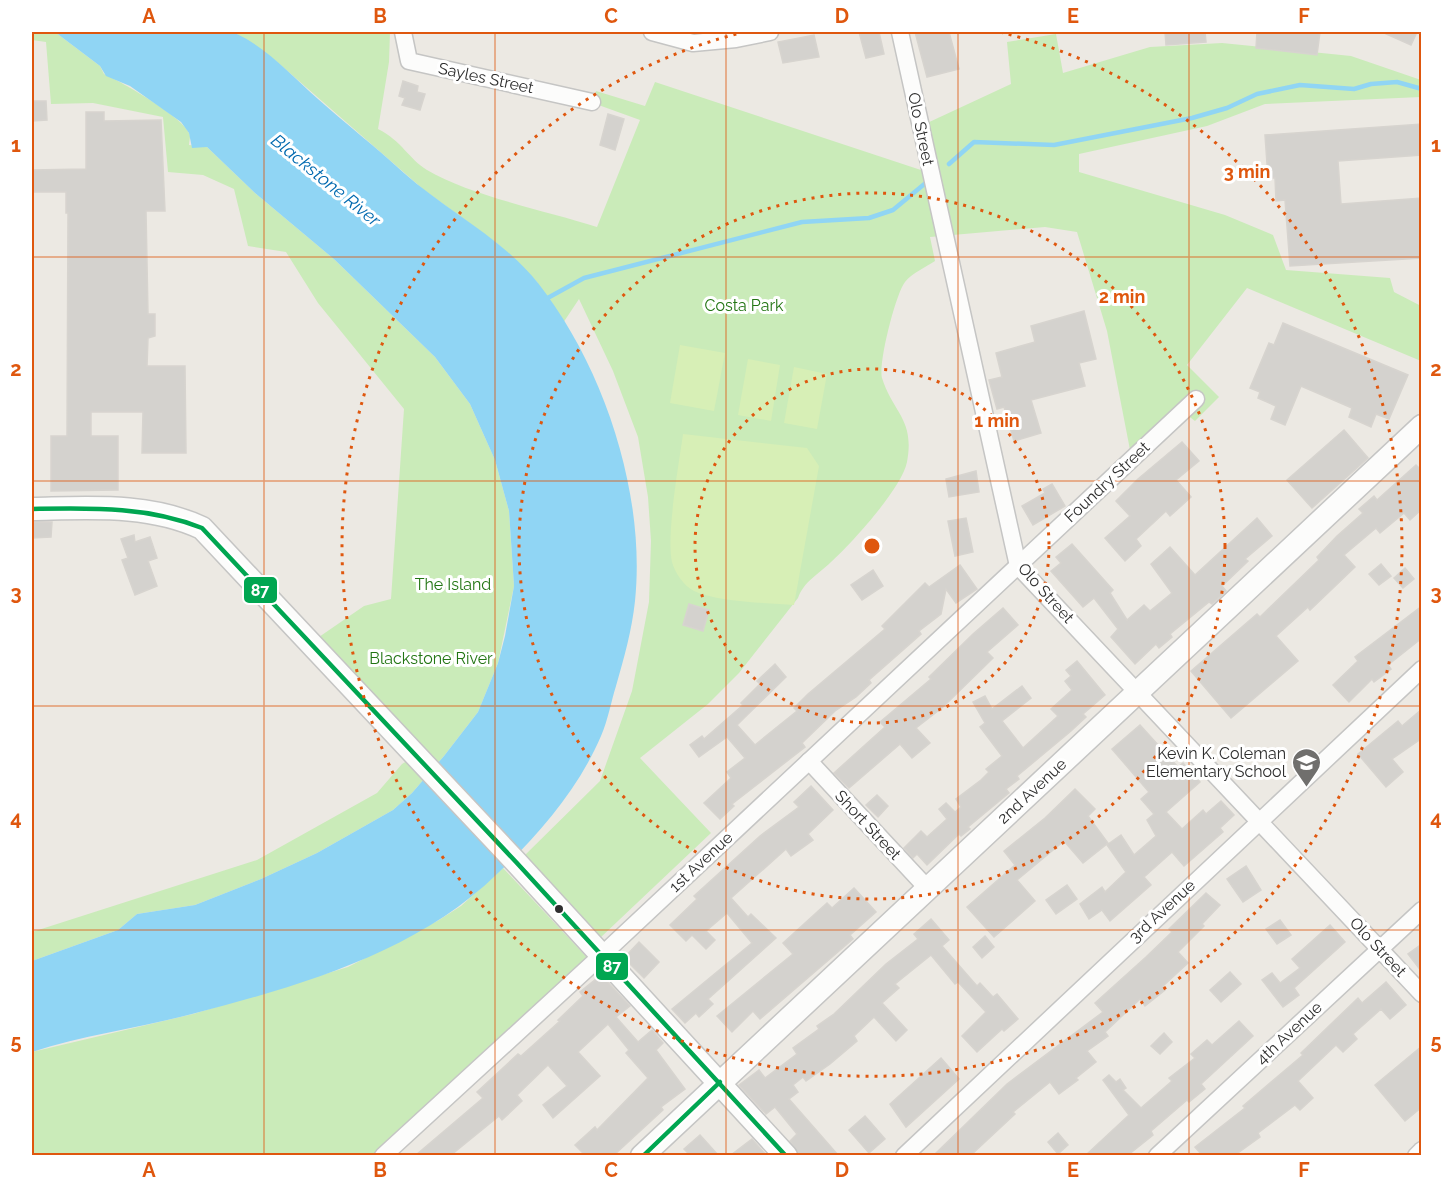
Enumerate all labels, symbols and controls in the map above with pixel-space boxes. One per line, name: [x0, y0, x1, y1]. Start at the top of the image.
text: A: [142, 4, 156, 28]
text: B: [373, 4, 387, 28]
text: C: [604, 4, 618, 28]
text: D: [835, 4, 849, 28]
text: E: [1067, 4, 1079, 28]
text: F: [1298, 4, 1310, 28]
street label: Sayles Street: [437, 59, 536, 97]
street label: Olo Street: [904, 91, 938, 168]
water label: Blackstone River: [267, 130, 385, 231]
text: 1: [11, 133, 21, 157]
text: 1: [1431, 133, 1441, 157]
text: 3 min: [1224, 161, 1270, 182]
text: 2 min: [1099, 286, 1145, 307]
park label: Costa Park: [704, 296, 784, 315]
text: 2: [10, 357, 22, 381]
text: 2: [1430, 357, 1442, 381]
text: 1 min: [974, 410, 1020, 431]
street label: Foundry Street: [1060, 437, 1154, 526]
centre of rings: [862, 536, 882, 556]
street label: Olo Street: [1014, 559, 1078, 627]
park label: The Island: [415, 575, 491, 594]
line badge: 87: [243, 576, 278, 604]
text: 3: [10, 581, 22, 605]
text: 87: [251, 581, 269, 600]
text: 3: [1430, 581, 1442, 605]
park label: Blackstone River: [369, 649, 493, 668]
place label: Kevin K. Coleman Elementary School: [1146, 744, 1287, 781]
school or university icon: Kevin K. Coleman Elementary School: [1291, 746, 1323, 788]
street label: 2nd Avenue: [994, 754, 1070, 828]
street label: Short Street: [831, 786, 905, 864]
text: 4: [10, 806, 22, 830]
text: 4: [1430, 806, 1442, 830]
street label: 1st Avenue: [665, 828, 737, 896]
street label: 3rd Avenue: [1125, 876, 1199, 946]
unlabelled marker: [553, 903, 565, 915]
street label: Olo Street: [1346, 913, 1411, 981]
line badge: 87: [595, 952, 629, 981]
text: 87: [603, 957, 621, 976]
street label: 4th Avenue: [1252, 998, 1326, 1068]
text: 5: [10, 1030, 22, 1054]
text: 5: [1430, 1030, 1442, 1054]
text: A: [142, 1158, 156, 1182]
text: B: [373, 1158, 387, 1182]
text: C: [604, 1158, 618, 1182]
text: D: [835, 1158, 849, 1182]
text: E: [1067, 1158, 1079, 1182]
text: F: [1298, 1158, 1310, 1182]

